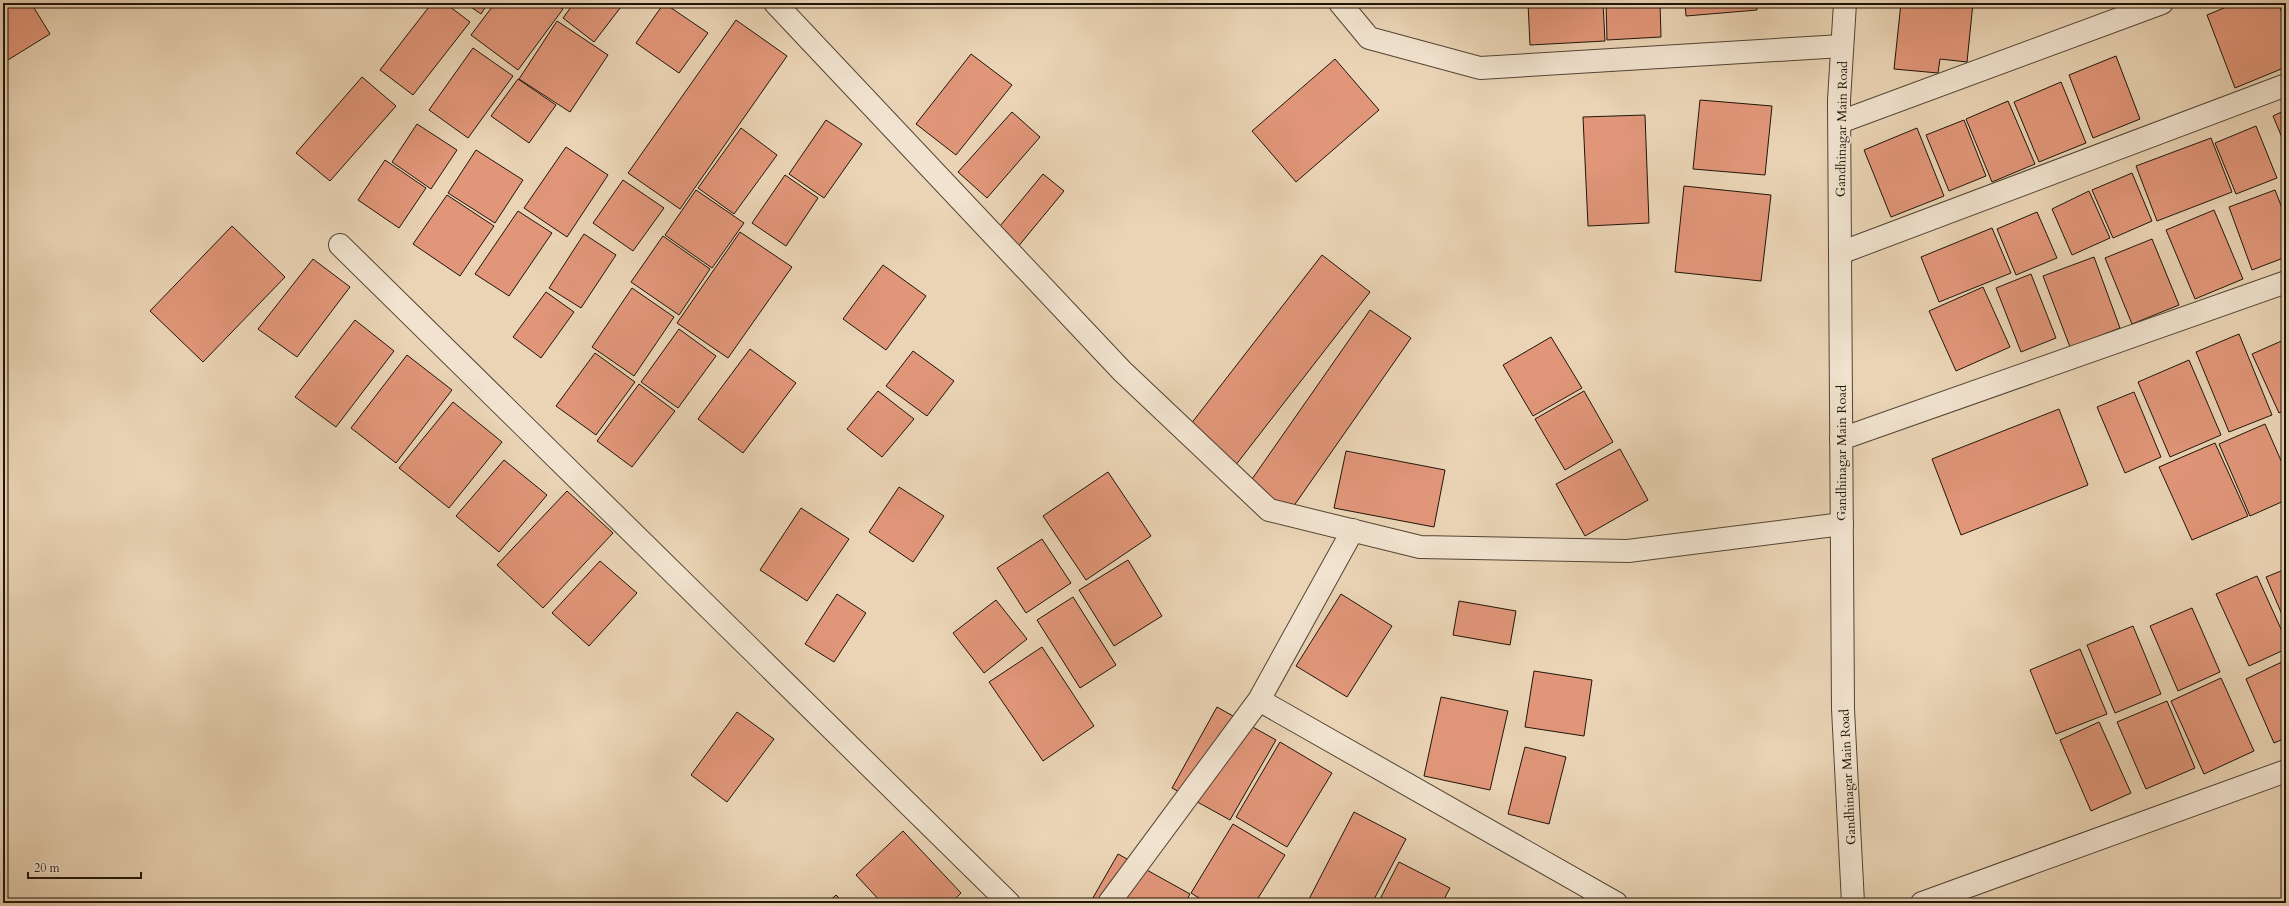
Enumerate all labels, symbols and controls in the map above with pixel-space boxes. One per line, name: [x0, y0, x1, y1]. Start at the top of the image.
street label: Gandhinagar Main Road: [1832, 61, 1852, 197]
street label: Gandhinagar Main Road: [1833, 385, 1851, 521]
street label: Gandhinagar Main Road: [1835, 708, 1861, 845]
scale bar: [28, 854, 141, 880]
text: 20 m: [34, 860, 61, 876]

